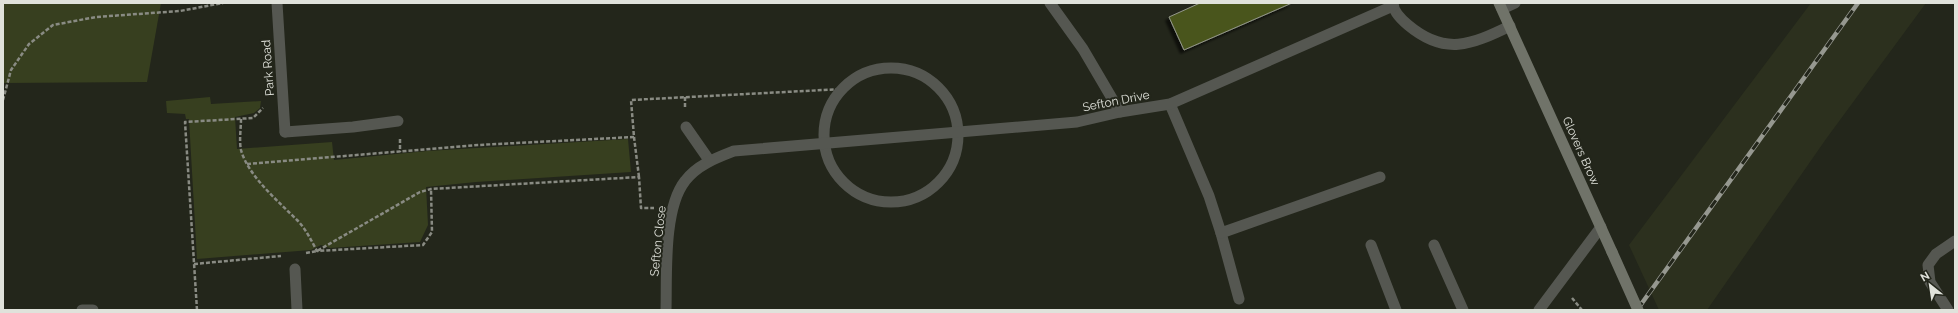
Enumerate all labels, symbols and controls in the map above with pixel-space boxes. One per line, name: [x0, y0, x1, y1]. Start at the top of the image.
street label: Park Road: [259, 39, 277, 97]
street label: Sefton Drive: [1081, 88, 1151, 114]
street label: Glovers Brow: [1560, 114, 1602, 188]
street label: Sefton Close: [647, 205, 669, 277]
north arrow: [1910, 265, 1950, 305]
text: N: [1918, 269, 1932, 285]

